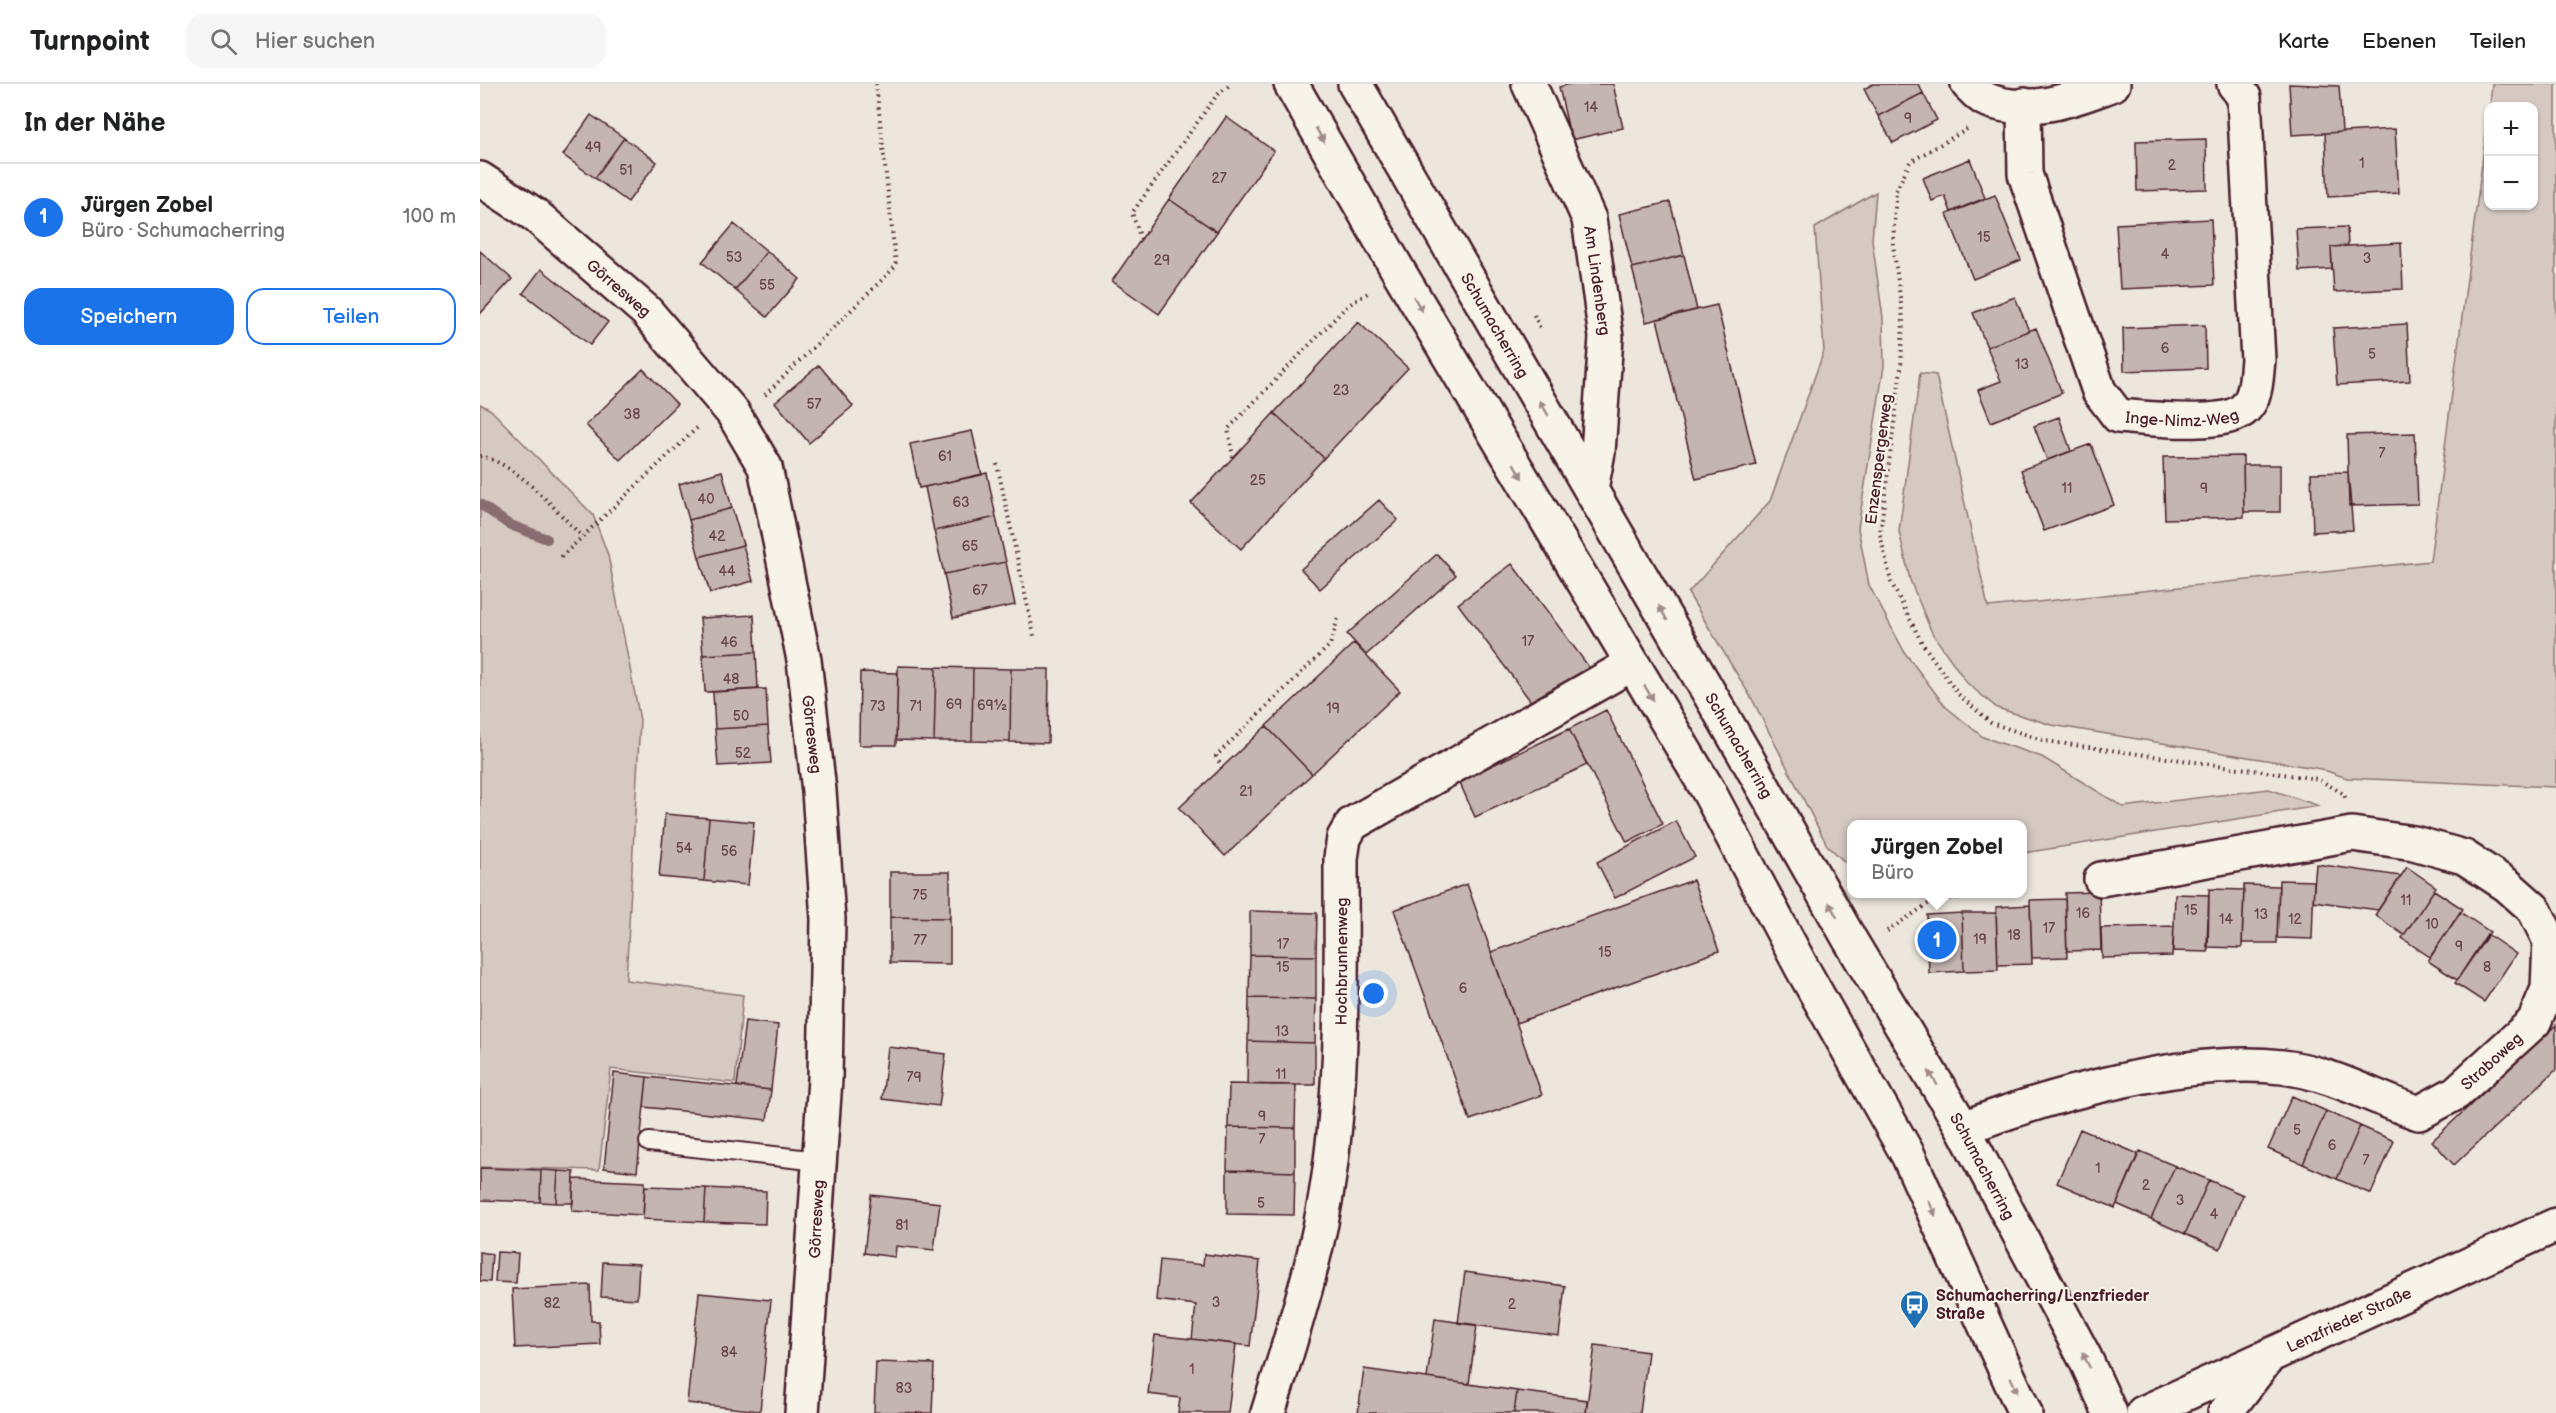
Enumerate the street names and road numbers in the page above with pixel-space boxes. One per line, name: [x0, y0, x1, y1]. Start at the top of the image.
street label: Am Lindenberg: [1579, 225, 1614, 337]
street label: Görresweg: [582, 256, 654, 322]
street label: Schumacherring: [1456, 270, 1532, 382]
street label: Enzenspergerweg: [1862, 393, 1897, 526]
street label: Inge-Nimz-Weg: [2125, 406, 2242, 431]
street label: Schumacherring: [1700, 690, 1776, 802]
street label: Görresweg: [797, 694, 825, 775]
street label: Hochbrunnenweg: [1332, 898, 1352, 1026]
street label: Straboweg: [2458, 1029, 2527, 1095]
street label: Schumacherring: [1945, 1110, 2018, 1223]
street label: Görresweg: [806, 1179, 829, 1259]
street label: Lenzfrieder Straße: [2284, 1284, 2415, 1357]

